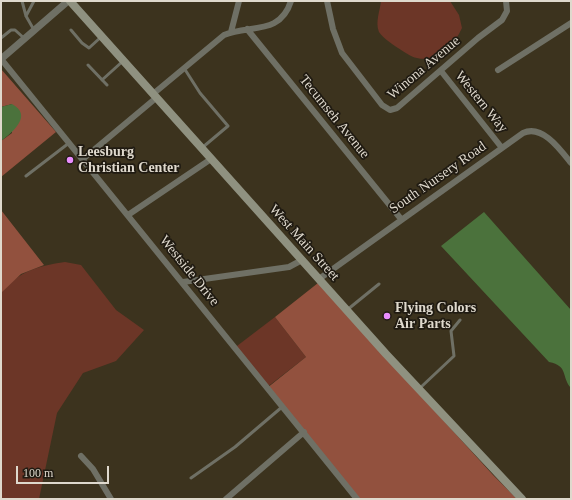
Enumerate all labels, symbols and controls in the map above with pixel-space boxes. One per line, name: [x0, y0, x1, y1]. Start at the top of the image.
street label: Winona Avenue: [384, 33, 464, 103]
street label: Western Way: [451, 68, 511, 136]
street label: Tecumseh Avenue: [295, 72, 373, 162]
street label: South Nursery Road: [386, 138, 490, 218]
place label: Leesburg Christian Center: [78, 144, 179, 176]
marker: Leesburg Christian Center: [65, 155, 75, 165]
street label: West Main Street: [265, 201, 343, 285]
street label: Westside Drive: [156, 232, 222, 310]
place label: Flying Colors Air Parts: [395, 300, 476, 332]
marker: Flying Colors Air Parts: [382, 311, 392, 321]
scale bar: [18, 458, 111, 484]
text: 100 m: [23, 466, 53, 480]

